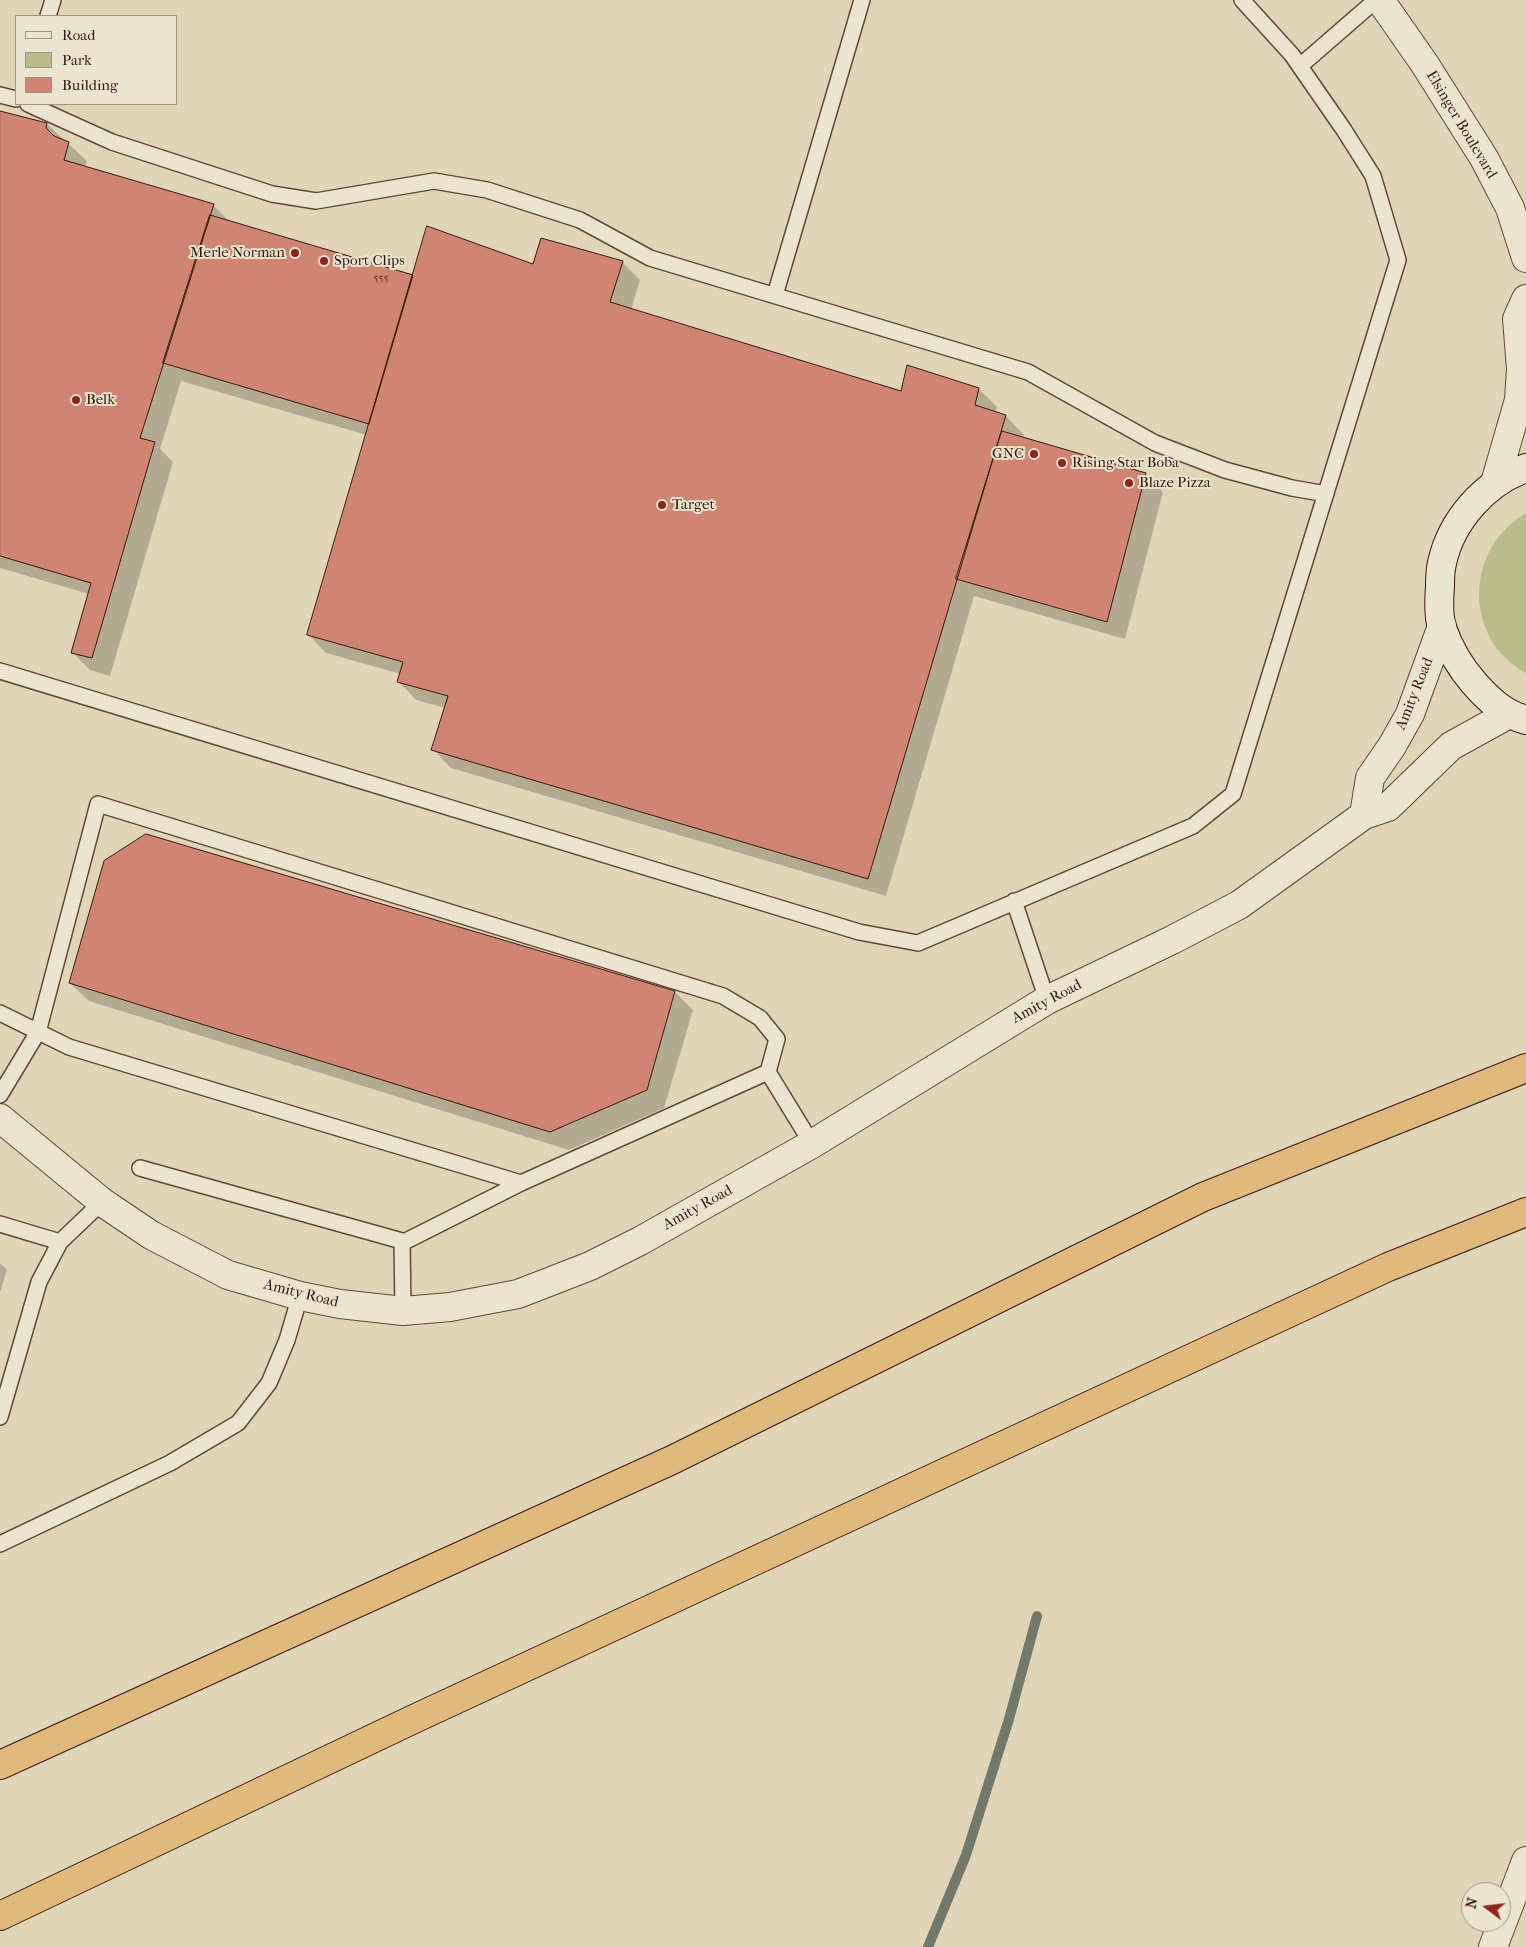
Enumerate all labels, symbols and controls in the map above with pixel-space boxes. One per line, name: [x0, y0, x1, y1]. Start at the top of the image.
legend: [15, 15, 178, 105]
text: Road: [62, 26, 95, 44]
text: Park: [62, 51, 92, 69]
street label: Elsinger Boulevard: [1422, 68, 1500, 182]
text: Building: [62, 76, 118, 94]
place label: Merle Norman: [190, 244, 285, 262]
marker: Merle Norman: [289, 247, 301, 259]
place label: Sport Clips: [334, 252, 405, 270]
marker: Sport Clips: [318, 255, 330, 267]
house number: 555: [373, 272, 389, 286]
place label: Belk: [86, 391, 115, 409]
marker: Belk: [70, 394, 82, 406]
place label: GNC: [992, 445, 1024, 463]
marker: GNC: [1028, 448, 1040, 460]
place label: Rising Star Boba: [1072, 454, 1179, 472]
marker: Rising Star Boba: [1056, 457, 1068, 469]
place label: Blaze Pizza: [1139, 474, 1211, 492]
marker: Blaze Pizza: [1123, 477, 1135, 489]
place label: Target: [672, 496, 715, 514]
marker: Target: [656, 499, 668, 511]
street label: Amity Road: [1392, 655, 1438, 733]
street label: Amity Road: [1009, 976, 1085, 1028]
street label: Amity Road: [660, 1182, 736, 1234]
street label: Amity Road: [262, 1276, 340, 1312]
north arrow: [1461, 1882, 1511, 1932]
text: N: [1462, 1896, 1482, 1911]

